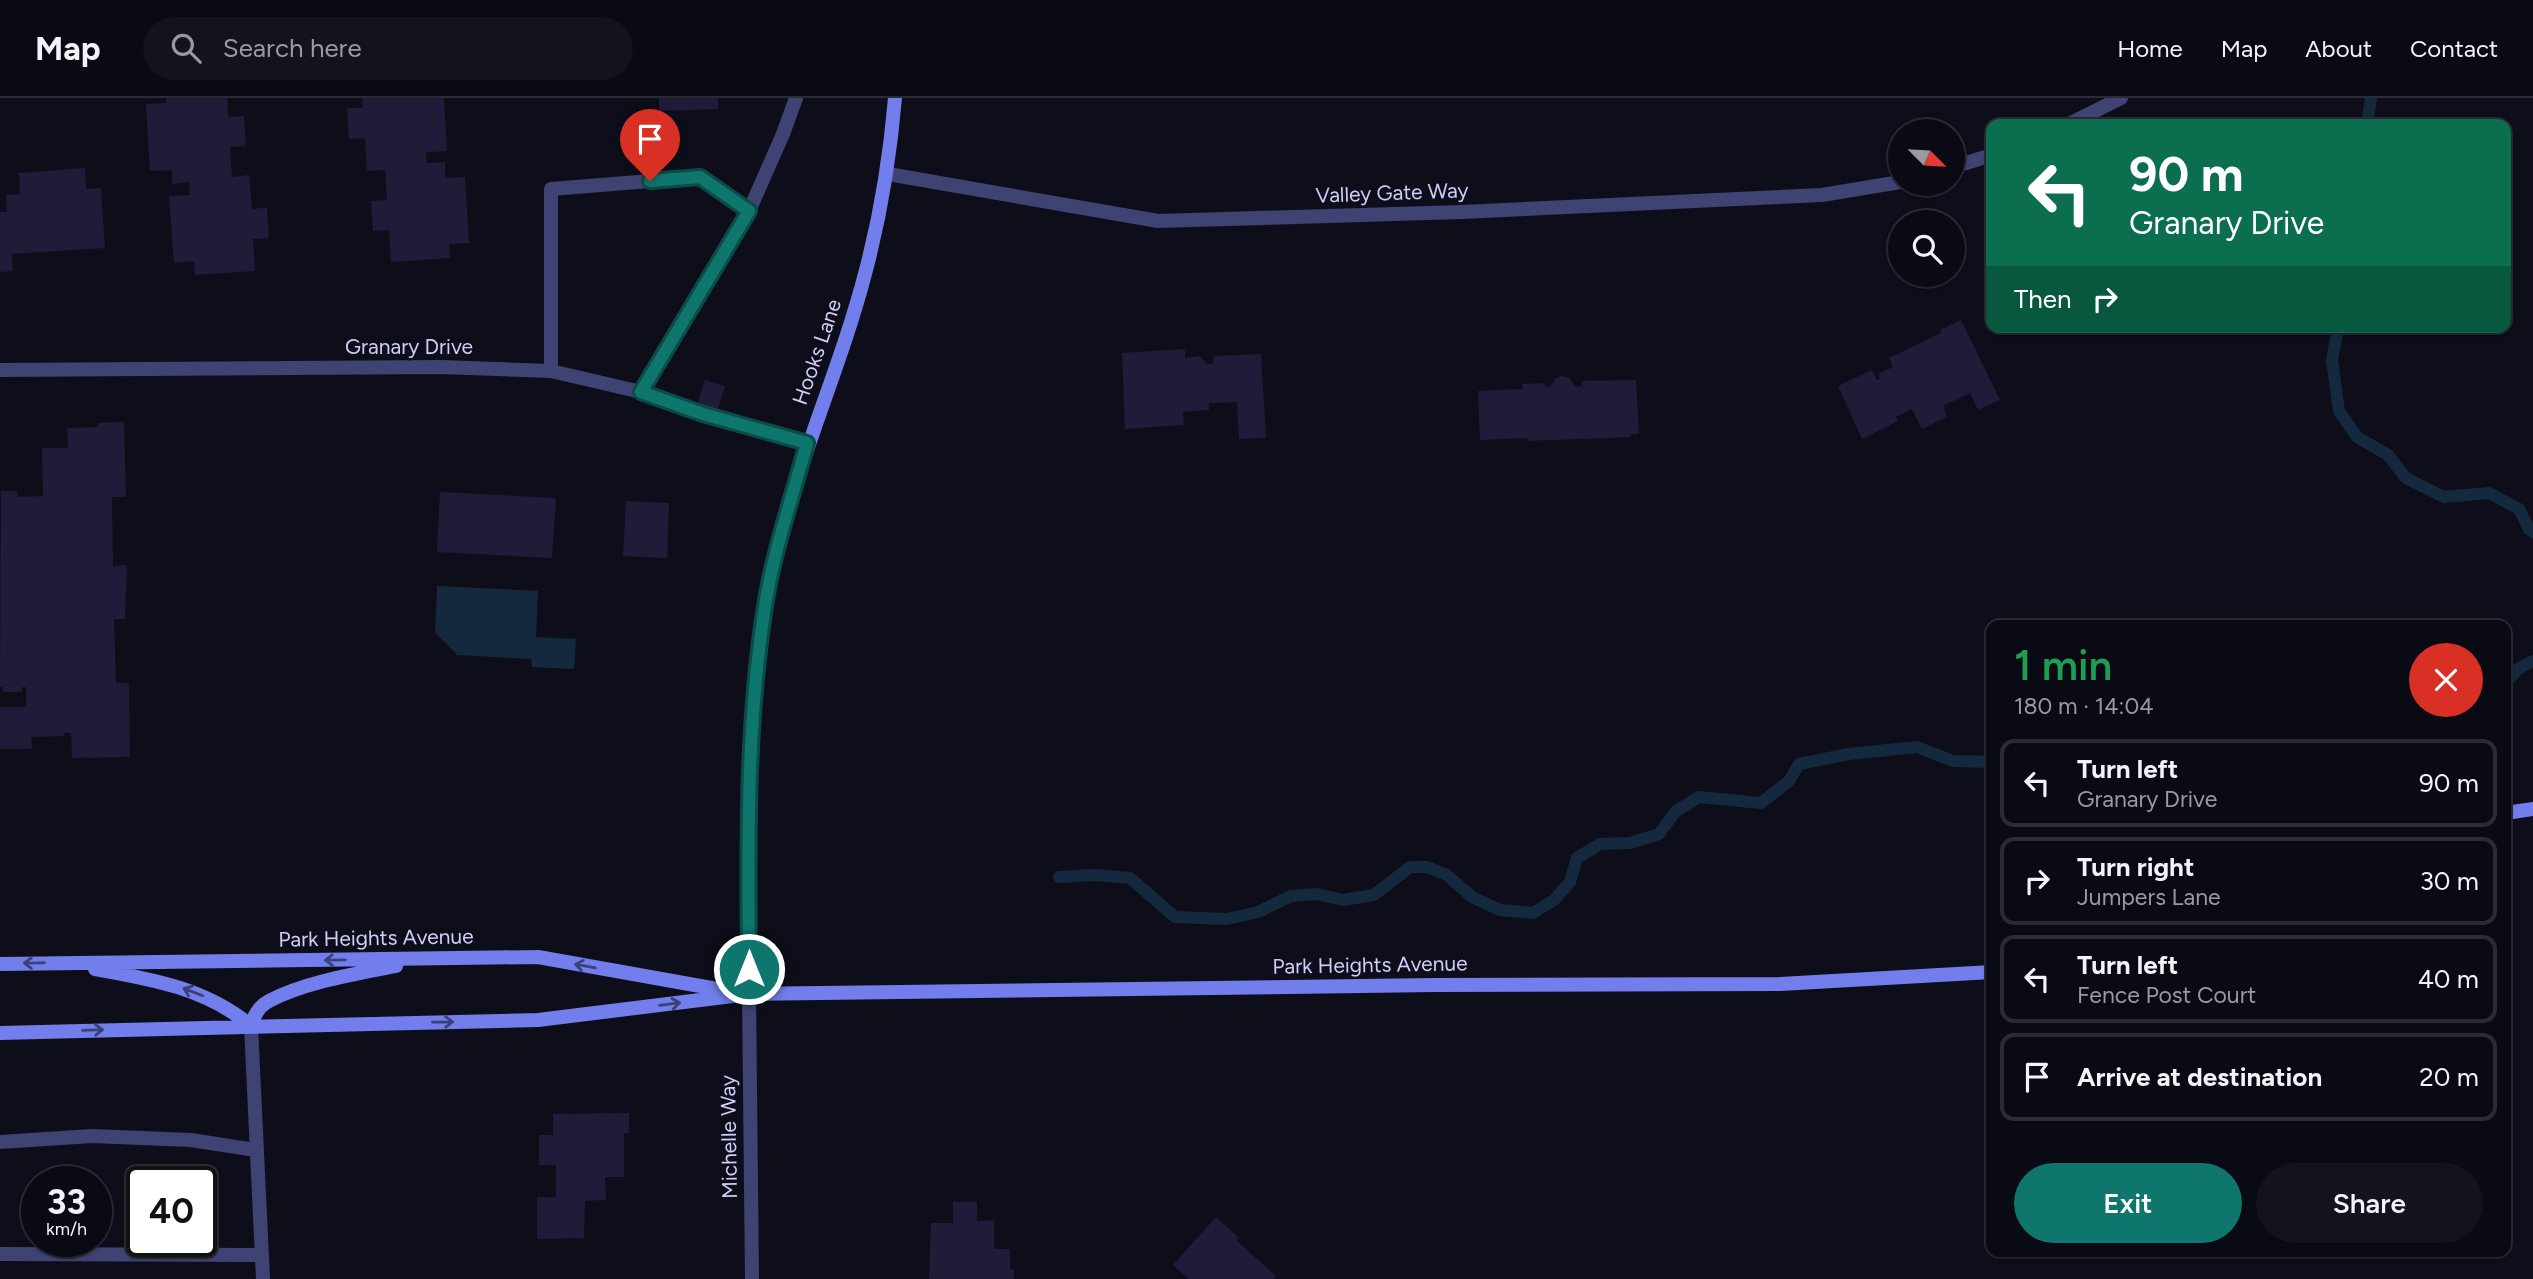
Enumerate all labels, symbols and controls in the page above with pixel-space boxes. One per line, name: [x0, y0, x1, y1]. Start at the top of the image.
search box: [143, 17, 633, 80]
text: Map: [35, 29, 101, 68]
icon: search: [167, 29, 205, 67]
text: Search here: [223, 32, 362, 64]
text: Home: [2117, 34, 2183, 63]
text: Map: [2221, 34, 2267, 63]
text: About: [2305, 34, 2372, 63]
text: Contact: [2410, 34, 2498, 63]
pin: [620, 109, 680, 181]
north arrow: [1888, 119, 1965, 196]
map controls: [1888, 119, 1965, 287]
icon: arrive: [631, 120, 669, 158]
text: 90 m: [2129, 144, 2244, 203]
icon: left: [2014, 147, 2105, 238]
street label: Valley Gate Way: [1315, 177, 1469, 208]
text: Granary Drive: [2129, 204, 2324, 242]
button: search: [1888, 210, 1965, 287]
icon: right: [2086, 280, 2124, 318]
text: Then: [2014, 283, 2072, 315]
street label: Hooks Lane: [787, 296, 846, 408]
street label: Granary Drive: [345, 334, 473, 359]
text: 1 min: [2014, 640, 2112, 691]
button: close: [2409, 643, 2483, 717]
text: 180 m · 14:04: [2014, 692, 2153, 720]
text: Turn left: [2077, 753, 2178, 785]
icon: left: [2018, 764, 2056, 802]
text: 90 m: [2419, 767, 2479, 799]
text: Granary Drive: [2077, 785, 2217, 813]
text: Turn right: [2077, 851, 2194, 883]
icon: right: [2018, 862, 2056, 900]
text: 30 m: [2420, 865, 2479, 897]
text: Jumpers Lane: [2077, 883, 2221, 911]
street label: Park Heights Avenue: [278, 923, 474, 952]
position arrow: [712, 932, 786, 1006]
text: Turn left: [2077, 949, 2178, 981]
street label: Park Heights Avenue: [1272, 950, 1468, 979]
one-way arrow: [324, 953, 347, 967]
one-way arrow: [23, 956, 46, 970]
one-way arrow: [574, 958, 597, 972]
icon: left: [2018, 960, 2056, 998]
text: 40 m: [2418, 963, 2479, 995]
text: Fence Post Court: [2077, 981, 2256, 1009]
one-way arrow: [182, 984, 204, 997]
one-way arrow: [658, 997, 681, 1010]
one-way arrow: [432, 1015, 455, 1029]
one-way arrow: [81, 1024, 104, 1037]
icon: arrive: [2018, 1058, 2056, 1096]
text: Arrive at destination: [2077, 1061, 2322, 1093]
text: 20 m: [2419, 1061, 2479, 1093]
street label: Michelle Way: [715, 1075, 742, 1199]
button: Exit: [2014, 1163, 2242, 1243]
button: Share: [2256, 1163, 2483, 1243]
speed limit sign: 40: [126, 1166, 217, 1257]
text: 33: [47, 1181, 86, 1223]
text: km/h: [46, 1218, 87, 1240]

